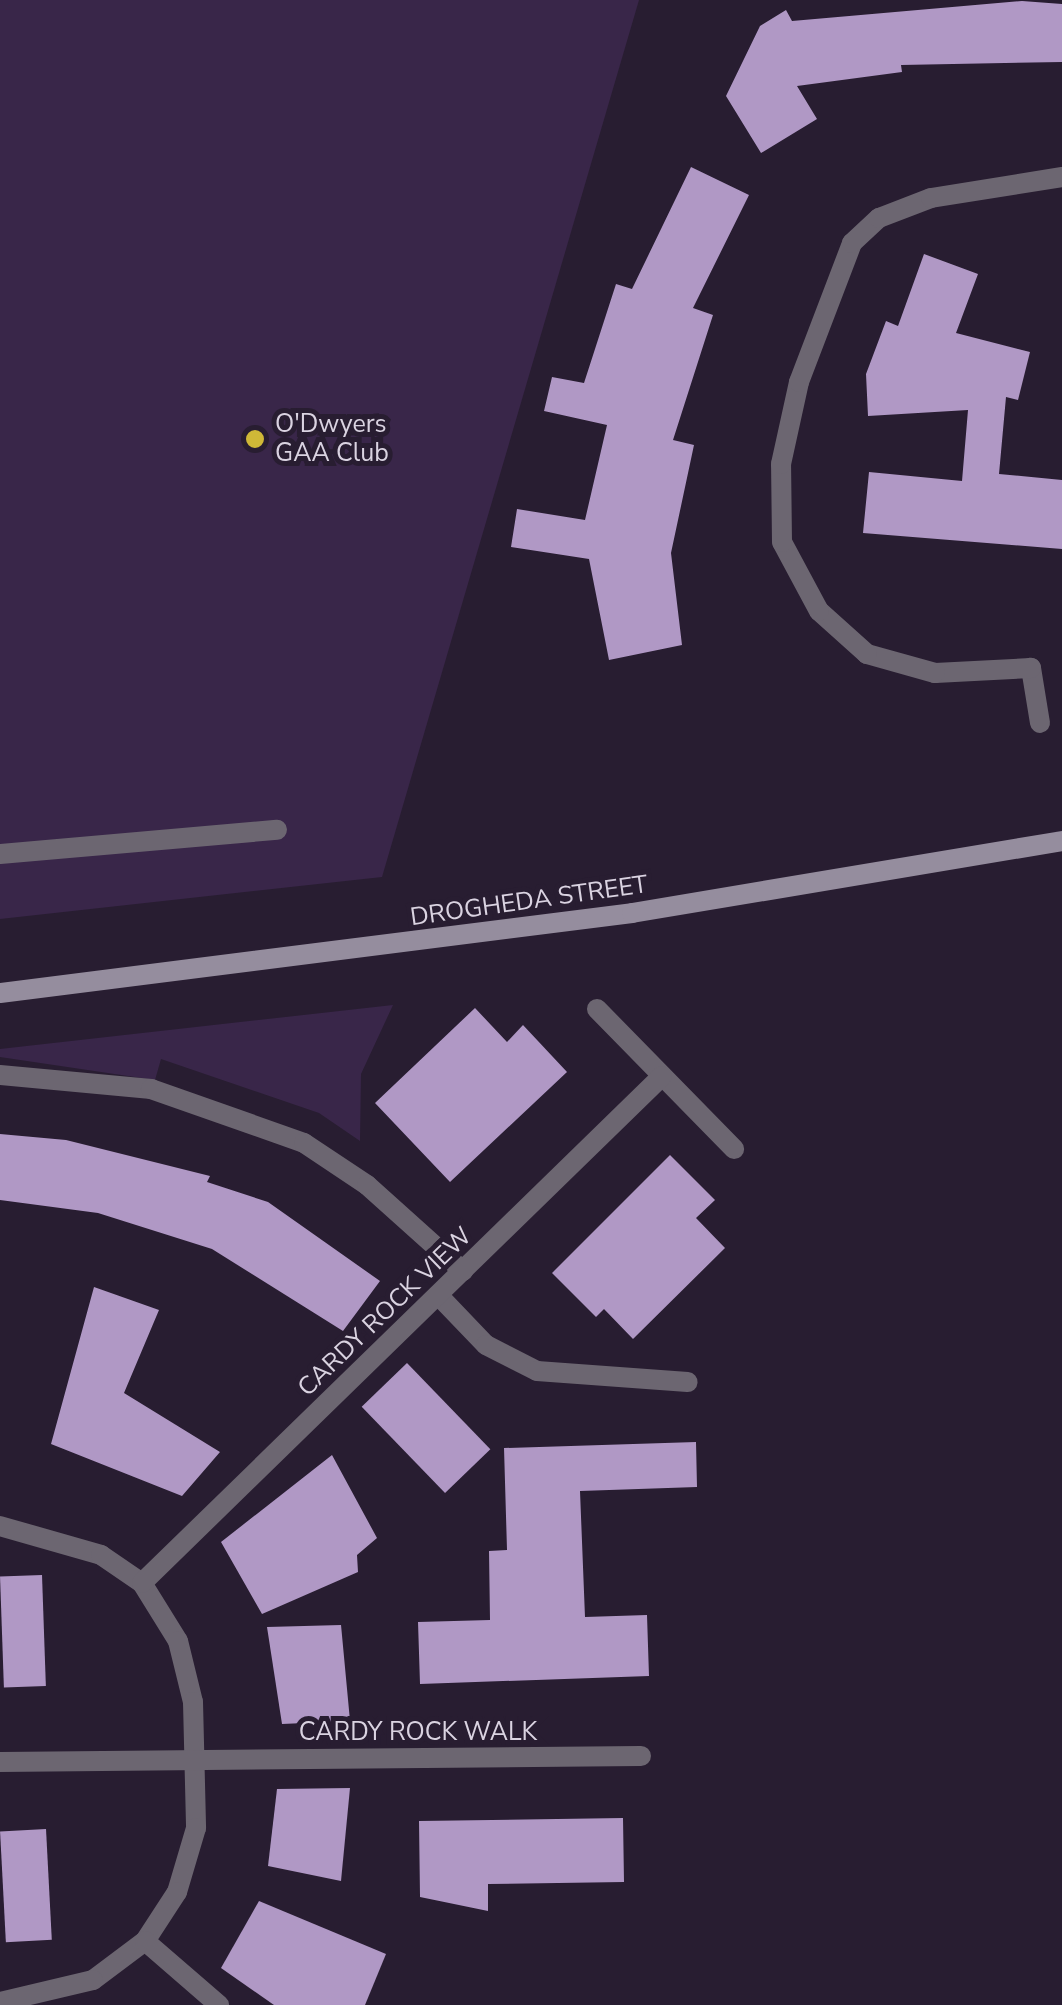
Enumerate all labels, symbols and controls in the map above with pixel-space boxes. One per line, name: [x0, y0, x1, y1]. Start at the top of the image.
place label: O'Dwyers GAA Club: [275, 410, 389, 469]
marker: O'Dwyers GAA Club: [244, 428, 266, 450]
street label: DROGHEDA STREET: [408, 869, 650, 933]
street label: CARDY ROCK VIEW: [292, 1221, 478, 1403]
street label: CARDY ROCK WALK: [299, 1717, 537, 1747]

